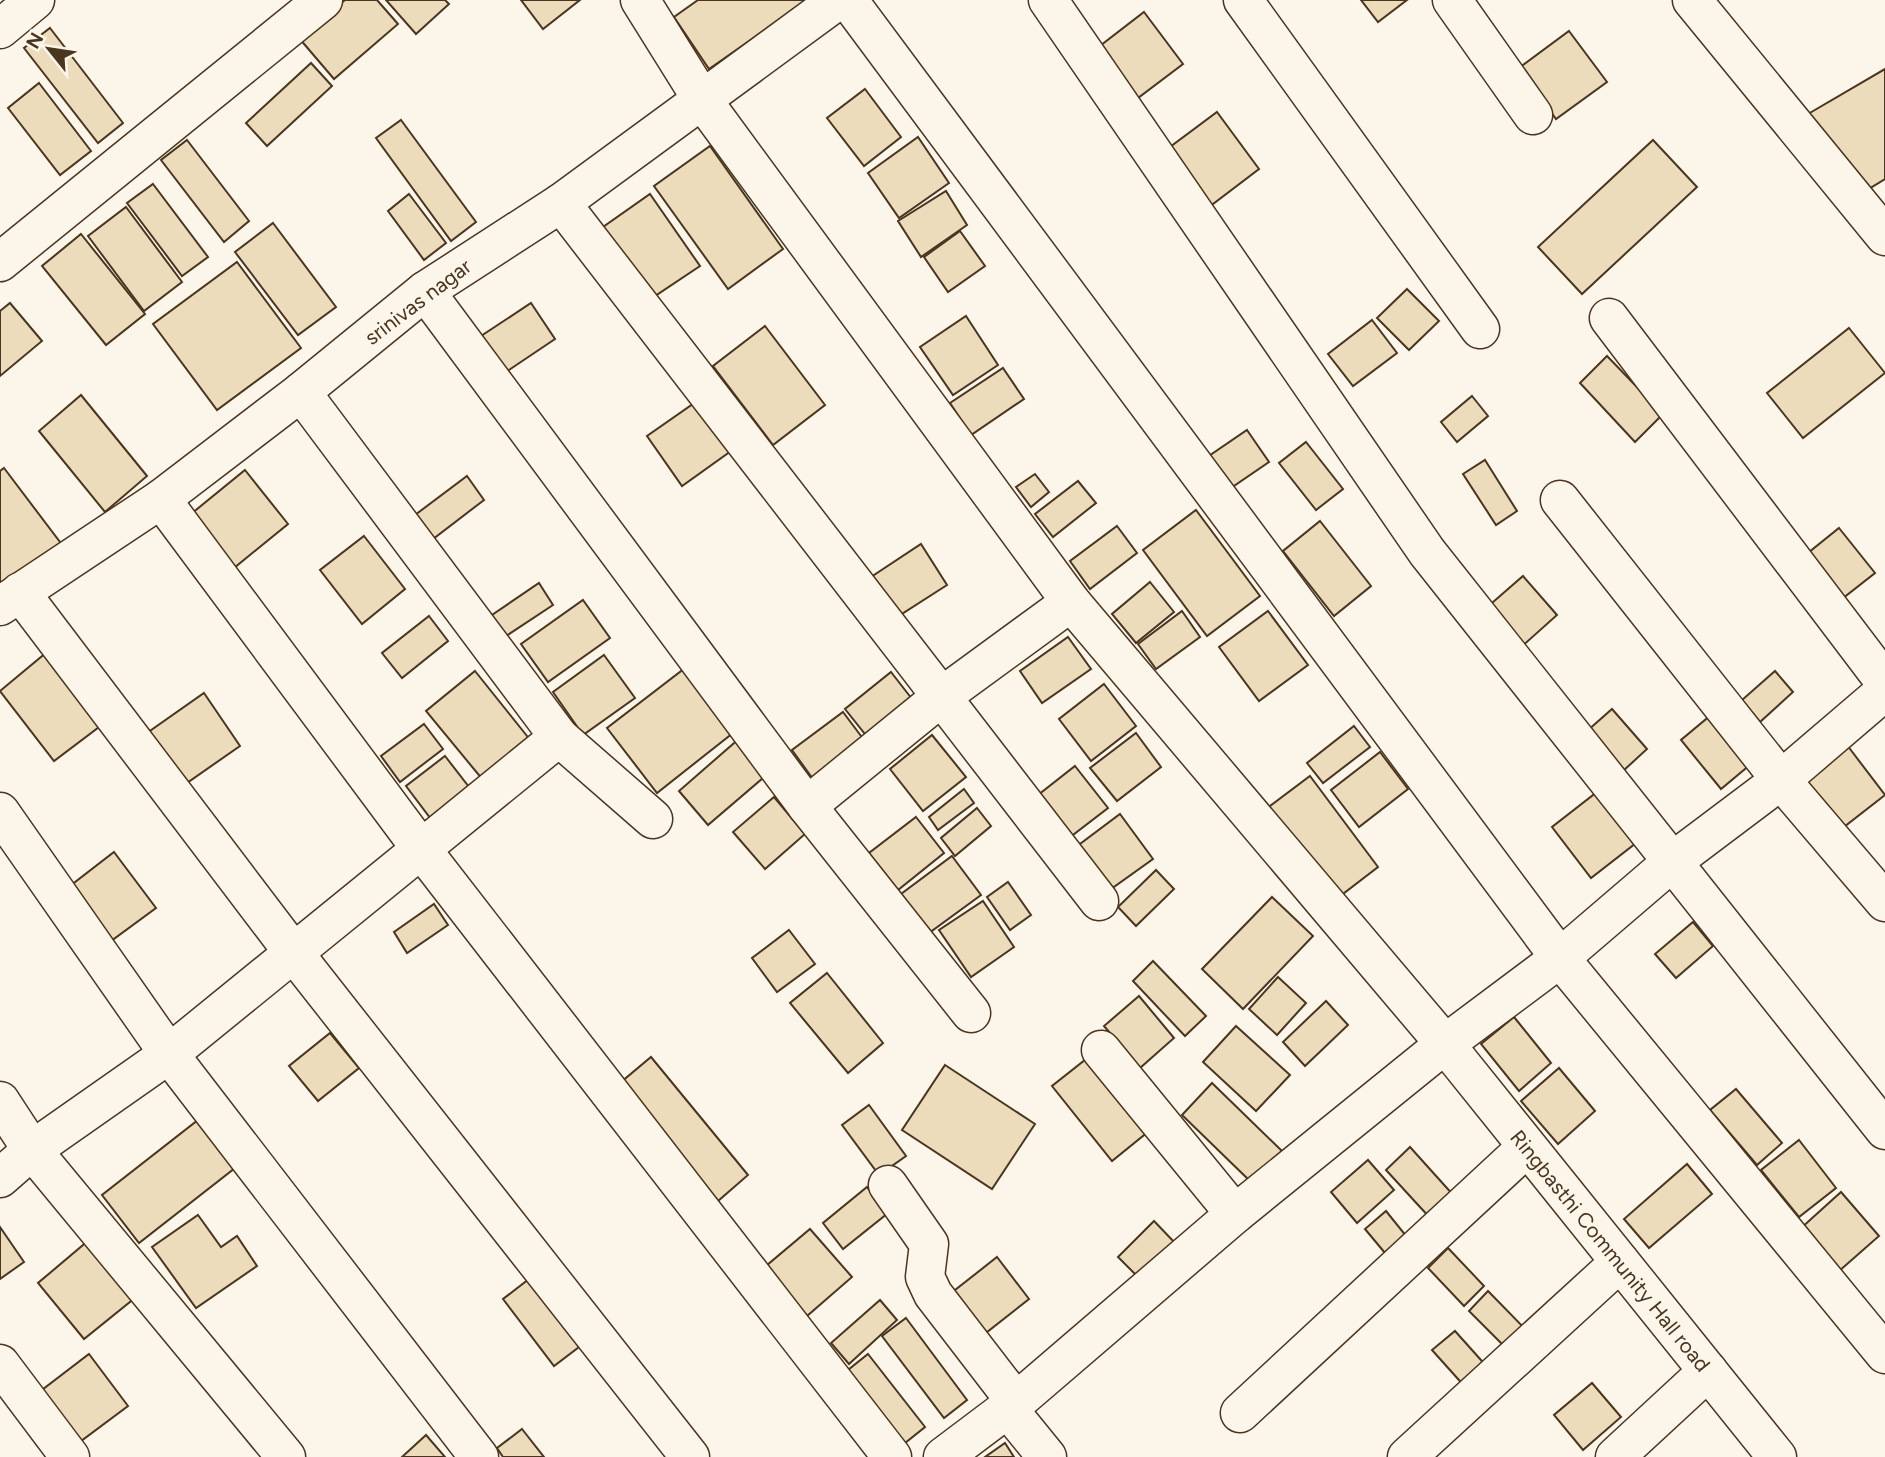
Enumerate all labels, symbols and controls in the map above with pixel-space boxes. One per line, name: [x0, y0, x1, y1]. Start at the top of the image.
north arrow: [14, 14, 84, 84]
text: N: [21, 29, 48, 53]
street label: srinivas nagar: [359, 253, 476, 350]
street label: Ringbasthi Community Hall road: [1505, 1125, 1716, 1376]

